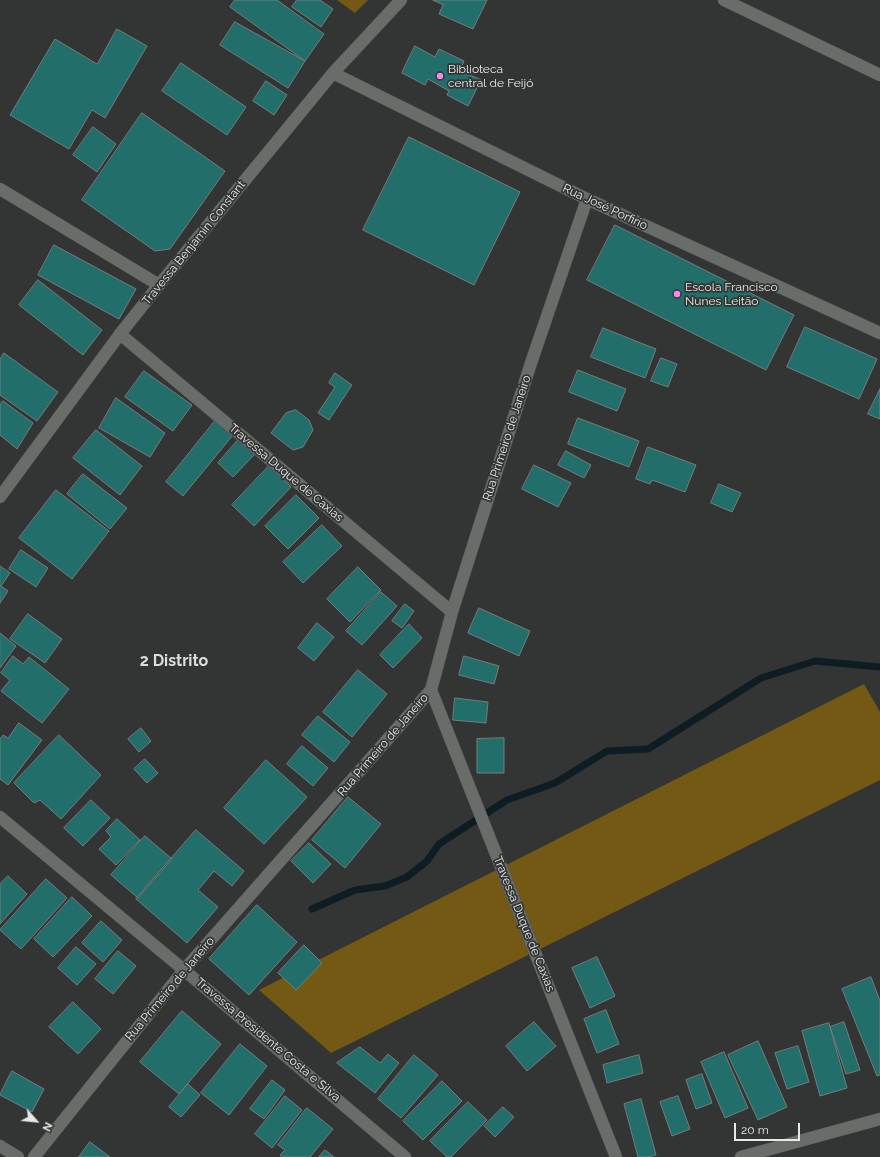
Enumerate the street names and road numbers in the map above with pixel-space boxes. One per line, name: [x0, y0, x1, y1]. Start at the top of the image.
street label: Travessa Benjamin Constant: [139, 178, 249, 308]
street label: Rua José Porfirio: [560, 181, 650, 233]
street label: Rua Primeiro de Janeiro: [480, 373, 534, 503]
street label: Travessa Duque de Caxias: [226, 421, 346, 525]
street label: Rua Primeiro de Janeiro: [335, 691, 431, 799]
street label: Travessa Duque de Caxias: [490, 854, 558, 994]
street label: Rua Primeiro de Janeiro: [122, 934, 218, 1044]
street label: Travessa Presidente Costa e Silva: [193, 975, 343, 1105]

